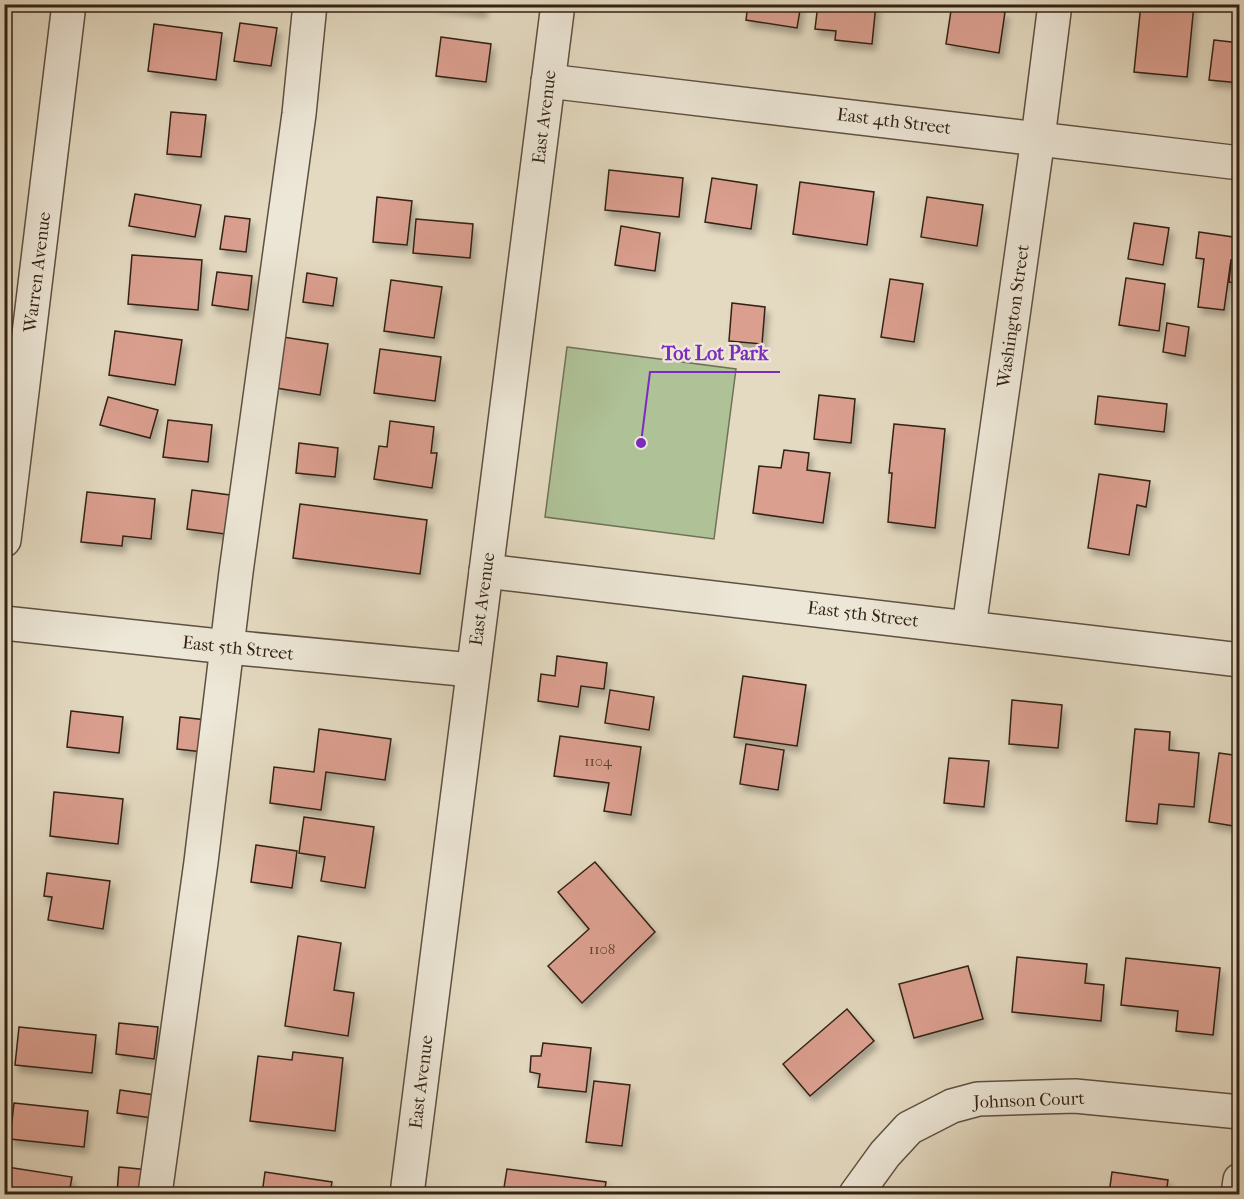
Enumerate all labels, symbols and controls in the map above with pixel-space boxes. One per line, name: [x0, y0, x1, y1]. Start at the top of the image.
street label: East Avenue: [528, 69, 561, 165]
street label: East 4th Street: [836, 104, 953, 139]
street label: Warren Avenue: [20, 211, 55, 335]
street label: Washington Street: [993, 243, 1034, 390]
callout: Tot Lot Park: [650, 334, 780, 372]
text: Tot Lot Park: [661, 342, 769, 365]
street label: East Avenue: [466, 551, 499, 647]
street label: East 5th Street: [806, 597, 920, 632]
street label: East 5th Street: [181, 632, 295, 665]
house number: 1104: [584, 752, 613, 770]
house number: 1108: [589, 940, 615, 958]
street label: East Avenue: [405, 1034, 438, 1130]
street label: Johnson Court: [971, 1088, 1086, 1113]

